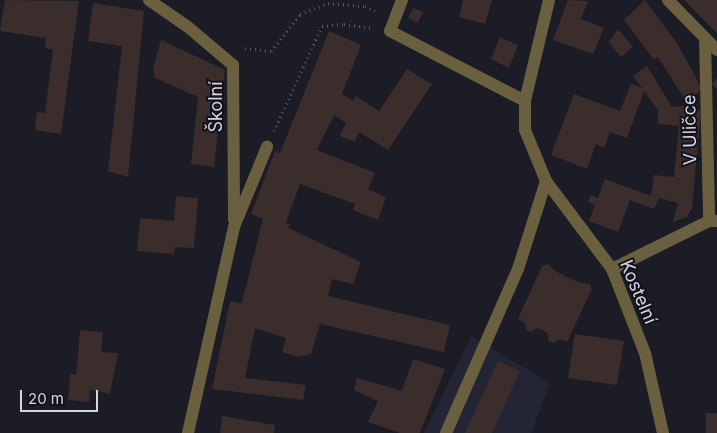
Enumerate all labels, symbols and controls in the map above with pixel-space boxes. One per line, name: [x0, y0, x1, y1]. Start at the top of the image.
street label: Školní: [205, 81, 227, 133]
street label: V Uličce: [679, 94, 701, 166]
street label: Kostelní: [615, 257, 661, 327]
scale bar: [22, 380, 100, 412]
text: 20 m: [28, 389, 64, 408]

